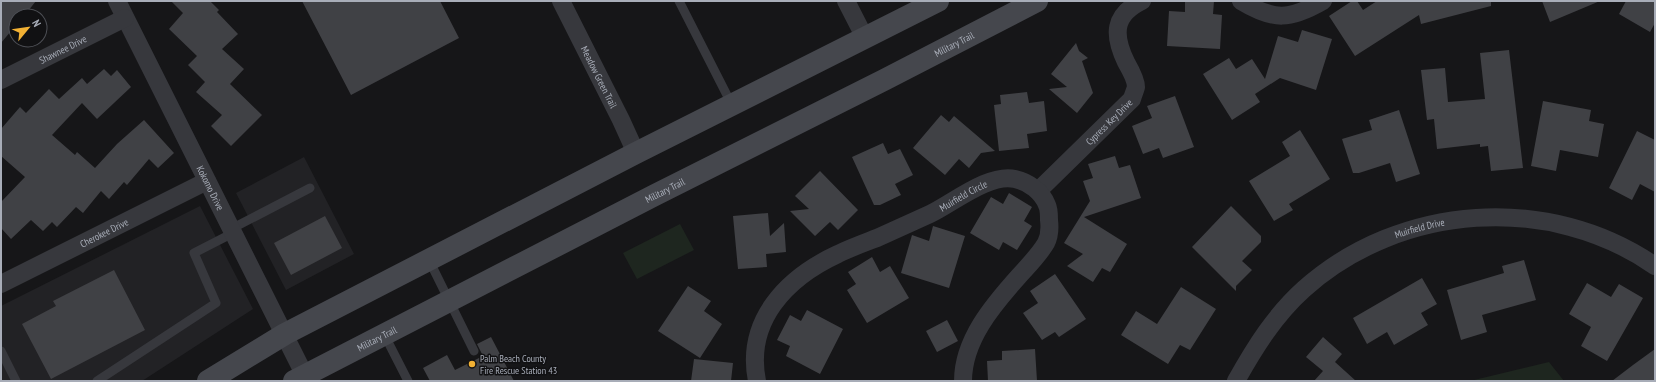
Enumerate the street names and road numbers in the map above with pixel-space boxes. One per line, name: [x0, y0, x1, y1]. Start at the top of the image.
street label: Military Trail: [932, 28, 976, 60]
street label: Shawnee Drive: [37, 32, 89, 66]
street label: Meadow Green Trail: [578, 44, 621, 111]
street label: Cypress Key Drive: [1083, 96, 1135, 148]
street label: Kokomo Drive: [194, 163, 227, 212]
street label: Military Trail: [643, 174, 687, 206]
street label: Muirfield Circle: [937, 177, 989, 214]
street label: Cherokee Drive: [77, 215, 130, 250]
street label: Muirfield Drive: [1393, 215, 1446, 241]
street label: Military Trail: [355, 323, 399, 354]

